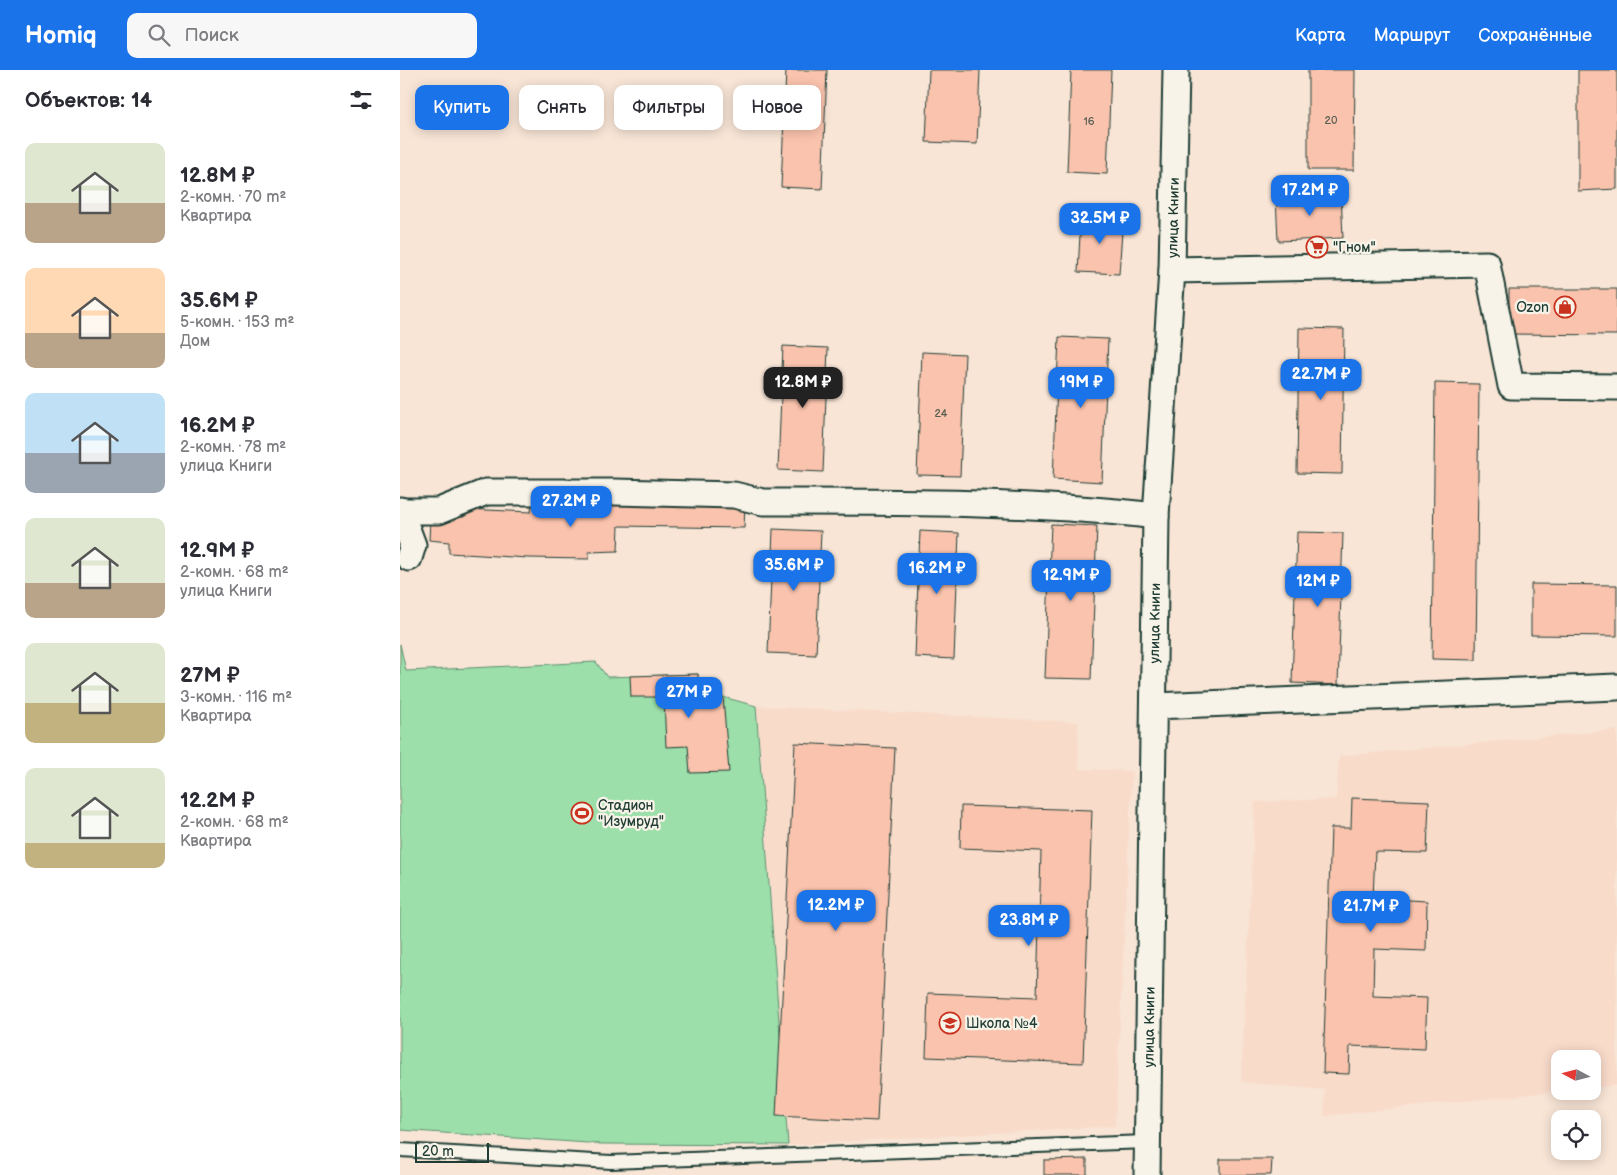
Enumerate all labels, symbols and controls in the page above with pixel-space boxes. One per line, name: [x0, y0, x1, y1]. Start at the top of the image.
search box: [127, 13, 477, 58]
text: Homiq: [25, 21, 97, 50]
icon: search: [145, 21, 173, 49]
text: Поиск: [185, 24, 239, 47]
text: Карта: [1295, 25, 1346, 46]
text: Маршрут: [1374, 25, 1450, 46]
text: Сохранённые: [1478, 25, 1592, 46]
chip: Купить: [415, 85, 509, 130]
chip: Снять: [519, 85, 604, 130]
chip: Фильтры: [614, 85, 723, 130]
chip: Новое: [733, 85, 821, 130]
icon: filters: [347, 86, 375, 114]
text: Объектов: 14: [25, 88, 152, 113]
house number: 20: [1325, 114, 1338, 127]
house number: 16: [1084, 115, 1095, 128]
icon: home: [65, 163, 125, 223]
text: 12.8M ₽: [180, 163, 255, 188]
pin: 17.2M ₽: [1264, 174, 1356, 217]
street label: улица Книги: [1164, 177, 1183, 258]
text: 17.2M ₽: [1282, 181, 1338, 200]
text: 2-комн. · 70 m²: [180, 188, 286, 207]
pin: 32.5M ₽: [1054, 202, 1146, 245]
text: Квартира: [180, 207, 252, 226]
text: 32.5M ₽: [1070, 209, 1130, 228]
supermarket icon: "Гном": [1305, 235, 1329, 259]
place label: "Гном": [1333, 239, 1376, 256]
icon: home: [65, 288, 125, 348]
text: 35.6M ₽: [180, 288, 258, 313]
shop icon: Ozon: [1553, 295, 1577, 319]
place label: Ozon: [1516, 299, 1549, 316]
text: 5-комн. · 153 m²: [180, 313, 294, 332]
text: Дом: [180, 332, 210, 351]
pin: 22.7M ₽: [1275, 358, 1367, 401]
text: 22.7M ₽: [1292, 365, 1350, 384]
pin: 12.8M ₽: [757, 366, 849, 409]
pin: 19M ₽: [1046, 366, 1116, 409]
text: 12.8M ₽: [775, 373, 831, 392]
text: 19M ₽: [1059, 373, 1103, 392]
house number: 24: [934, 407, 948, 420]
icon: home: [65, 413, 125, 473]
text: 16.2M ₽: [180, 413, 255, 438]
text: 2-комн. · 78 m²: [180, 438, 286, 457]
text: улица Книги: [180, 457, 272, 476]
pin: 27.2M ₽: [525, 486, 617, 528]
text: 27.2M ₽: [542, 492, 600, 511]
icon: home: [65, 538, 125, 598]
text: 12.9M ₽: [180, 538, 254, 563]
pin: 35.6M ₽: [748, 550, 840, 592]
pin: 16.2M ₽: [891, 552, 983, 595]
text: 35.6M ₽: [764, 556, 824, 575]
text: 16.2M ₽: [909, 559, 965, 578]
pin: 12.9M ₽: [1025, 560, 1117, 602]
text: 2-комн. · 68 m²: [180, 563, 289, 582]
text: 12.9M ₽: [1043, 566, 1099, 585]
pin: 12M ₽: [1283, 566, 1353, 608]
text: 12M ₽: [1296, 572, 1340, 591]
text: улица Книги: [180, 582, 272, 601]
street label: улица Книги: [1146, 583, 1164, 663]
icon: home: [65, 663, 125, 723]
text: 27M ₽: [180, 663, 240, 688]
pin: 27M ₽: [654, 676, 724, 719]
text: 27M ₽: [666, 683, 712, 702]
text: 3-комн. · 116 m²: [180, 688, 292, 707]
text: Квартира: [180, 707, 252, 726]
icon: home: [65, 788, 125, 848]
text: 12.2M ₽: [180, 788, 255, 813]
place label: Стадион "Изумруд": [598, 797, 664, 830]
sports icon: Стадион "Изумруд": [570, 801, 594, 825]
text: 2-комн. · 68 m²: [180, 813, 289, 832]
text: Квартира: [180, 832, 252, 851]
pin: 12.2M ₽: [790, 890, 882, 932]
pin: 21.7M ₽: [1325, 890, 1417, 933]
text: 12.2M ₽: [808, 896, 864, 915]
text: 21.7M ₽: [1343, 897, 1399, 916]
pin: 23.8M ₽: [983, 904, 1075, 947]
text: 23.8M ₽: [999, 911, 1059, 930]
street label: улица Книги: [1140, 987, 1159, 1067]
school or university icon: Школа №4: [938, 1011, 962, 1035]
place label: Школа №4: [966, 1015, 1038, 1032]
north arrow: [1551, 1050, 1601, 1100]
map controls: [1551, 1050, 1601, 1160]
button: locate: [1551, 1110, 1601, 1160]
scale bar: [415, 1140, 489, 1163]
text: 20 m: [422, 1143, 454, 1160]

